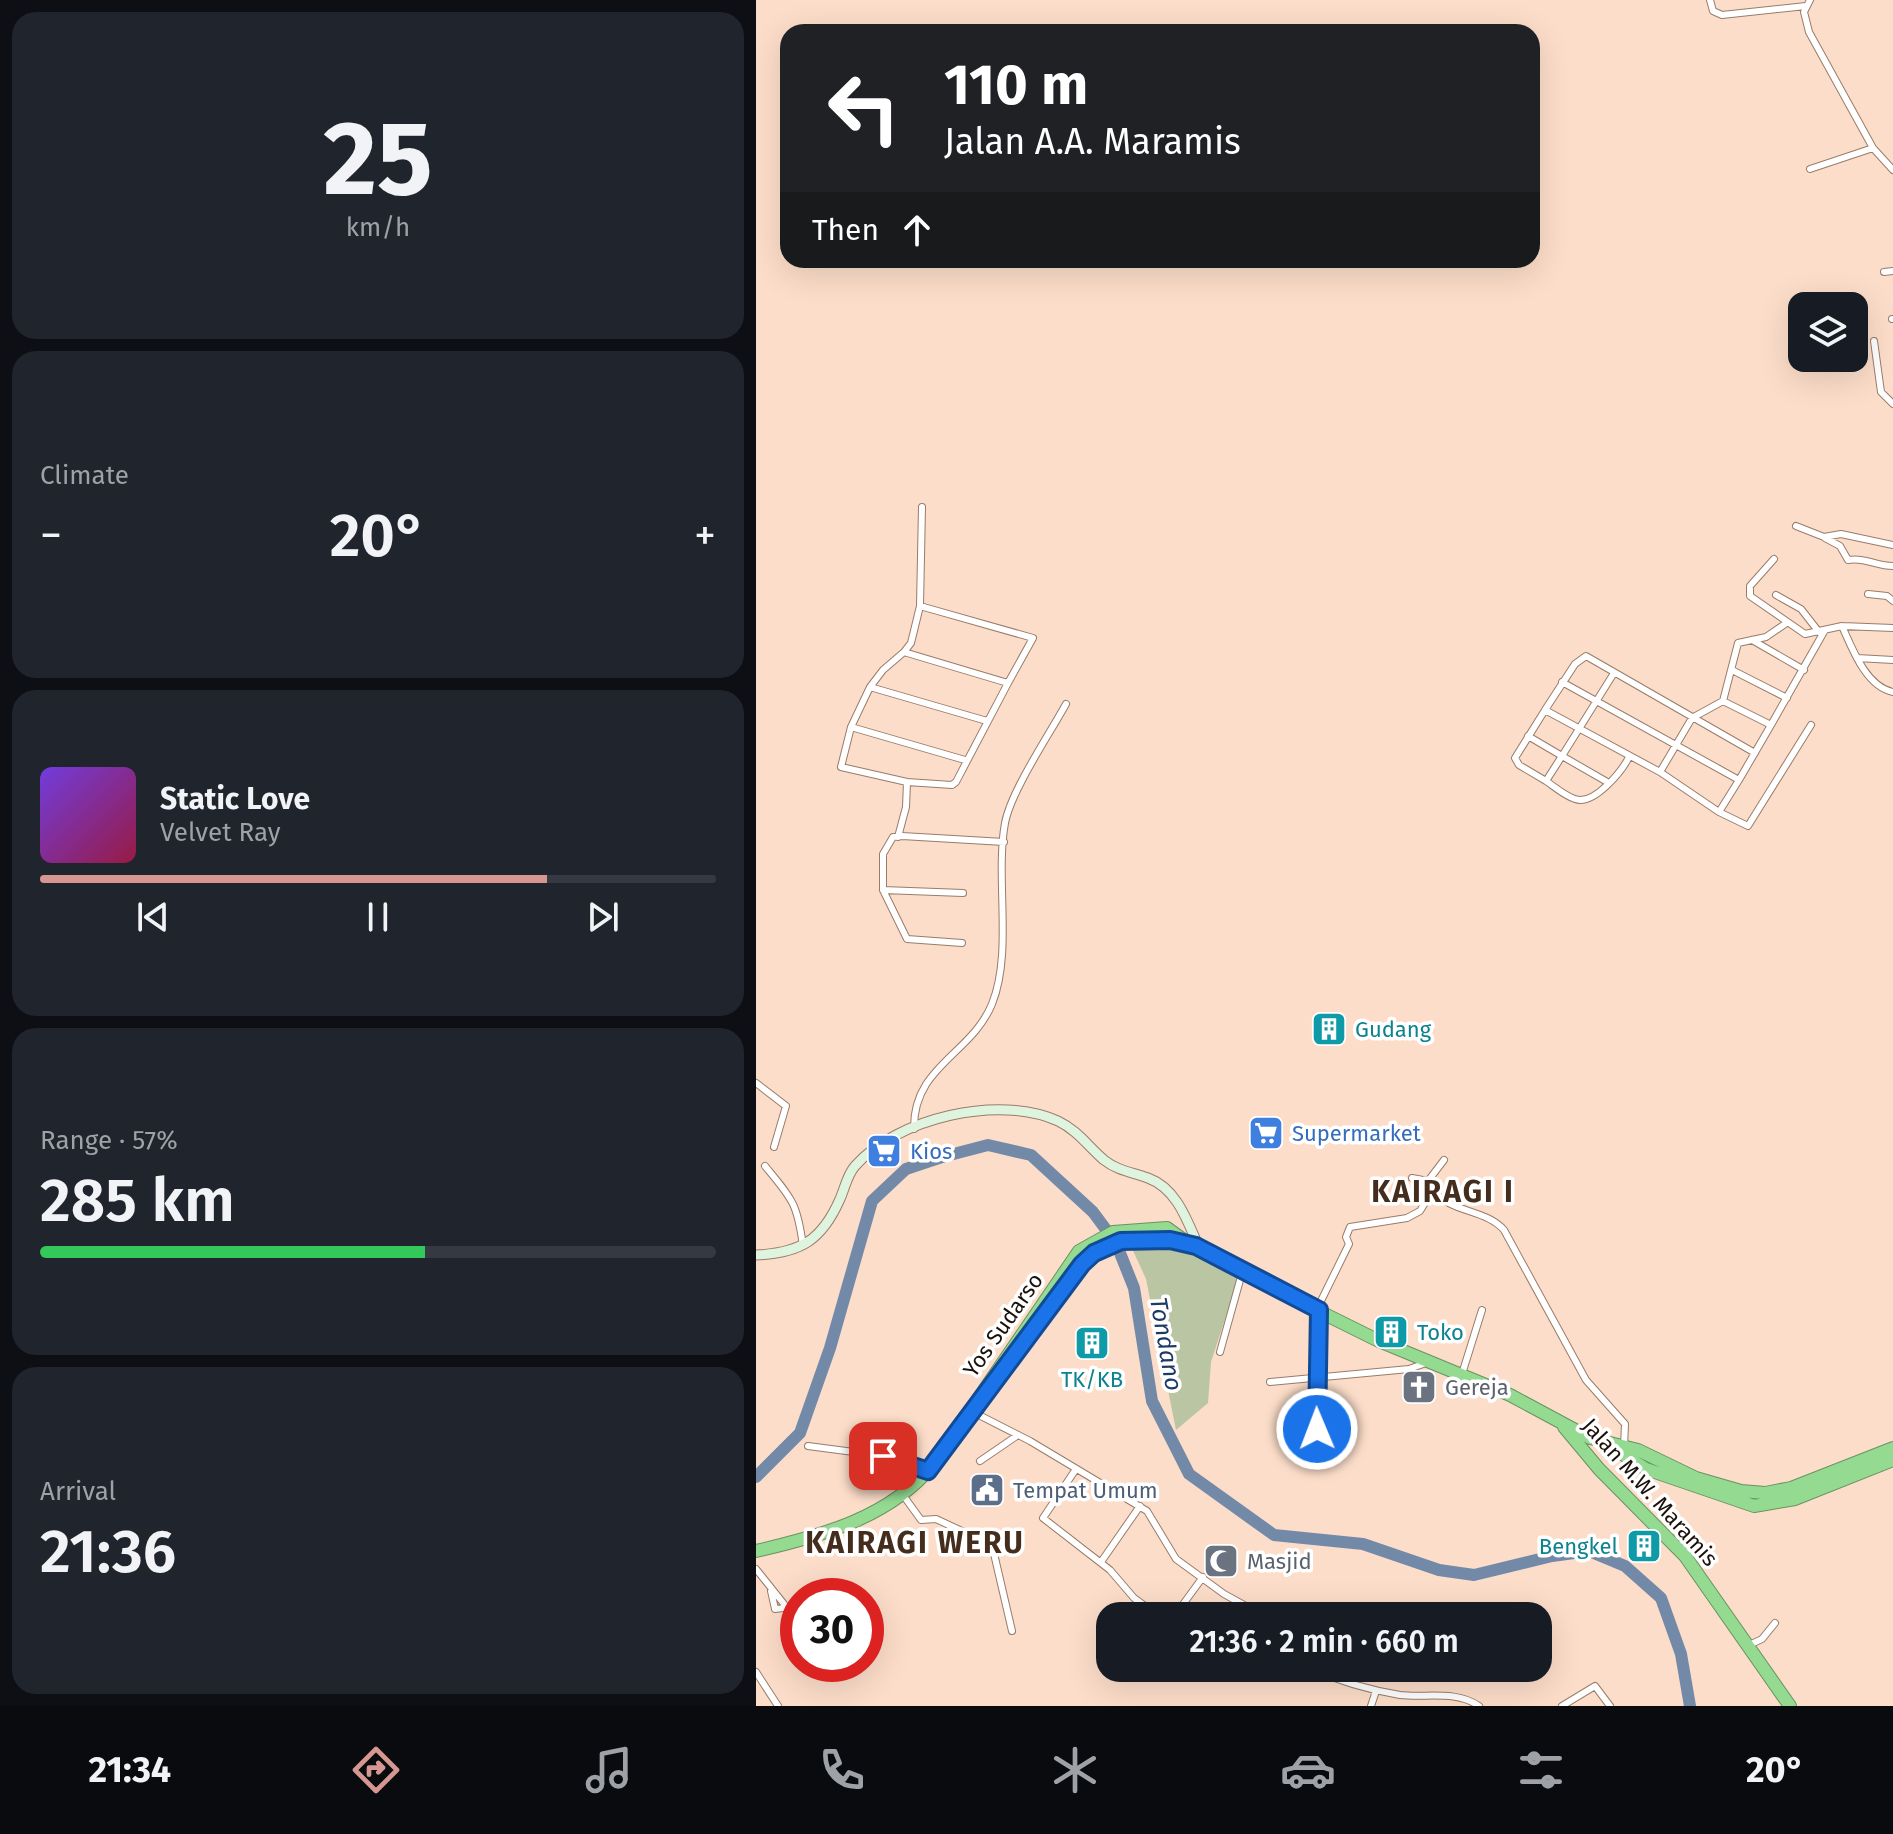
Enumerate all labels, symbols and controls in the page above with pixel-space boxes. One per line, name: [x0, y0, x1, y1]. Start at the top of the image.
text: 110 m: [944, 52, 1088, 119]
icon: left: [812, 56, 916, 160]
text: 25: [323, 97, 433, 222]
text: Jalan A.A. Maramis: [944, 120, 1241, 164]
icon: ahead: [895, 208, 939, 252]
text: km/h: [346, 212, 410, 243]
text: Then: [812, 212, 879, 248]
map controls: [1788, 292, 1868, 372]
button: layers: [1788, 292, 1868, 372]
text: Climate: [40, 460, 129, 491]
text: 20°: [330, 500, 426, 572]
text: −: [40, 509, 62, 562]
text: +: [694, 509, 716, 562]
text: Static Love: [160, 781, 310, 817]
text: Velvet Ray: [160, 817, 280, 848]
icon: previous: [131, 895, 175, 939]
icon: pause: [356, 895, 400, 939]
icon: next: [581, 895, 625, 939]
building icon: Gudang: [1310, 1010, 1348, 1048]
place label: Gudang: [1355, 1016, 1432, 1043]
supermarket icon: Supermarket: [1247, 1114, 1285, 1152]
place label: Supermarket: [1292, 1120, 1421, 1147]
text: Range · 57%: [40, 1125, 178, 1156]
supermarket icon: Kios: [865, 1132, 903, 1170]
place label: Kios: [910, 1138, 952, 1165]
text: 285 km: [40, 1165, 235, 1237]
district label: KAIRAGI I: [1371, 1174, 1515, 1210]
street label: Yos Sudarso: [957, 1268, 1049, 1382]
water label: Tondano: [1144, 1295, 1188, 1393]
building icon: Toko: [1372, 1313, 1410, 1351]
place label: Toko: [1417, 1319, 1464, 1346]
building icon: TK/KB: [1073, 1324, 1111, 1362]
place label: TK/KB: [1061, 1366, 1123, 1393]
church icon: Gereja: [1400, 1368, 1438, 1406]
place label: Gereja: [1445, 1374, 1509, 1401]
position arrow: [1275, 1387, 1359, 1471]
street label: Jalan M.W. Maramis: [1576, 1412, 1724, 1572]
pin: [849, 1422, 917, 1490]
icon: arrive: [861, 1434, 905, 1478]
public building icon: Tempat Umum: [968, 1471, 1006, 1509]
text: Arrival: [40, 1476, 116, 1507]
place label: Tempat Umum: [1013, 1477, 1158, 1504]
text: 21:36: [40, 1516, 176, 1588]
district label: KAIRAGI WERU: [805, 1525, 1025, 1561]
building icon: Bengkel: [1625, 1527, 1663, 1565]
place label: Bengkel: [1539, 1533, 1618, 1560]
mosque icon: Masjid: [1202, 1542, 1240, 1580]
place label: Masjid: [1247, 1548, 1312, 1575]
speed limit sign: 30: [780, 1578, 884, 1682]
text: 21:36 · 2 min · 660 m: [1189, 1624, 1459, 1660]
icon: directions: [348, 1742, 404, 1798]
icon: music: [581, 1742, 637, 1798]
icon: phone: [814, 1742, 870, 1798]
icon: climate: [1047, 1742, 1103, 1798]
icon: car: [1280, 1742, 1336, 1798]
icon: filters: [1513, 1742, 1569, 1798]
text: 21:34: [88, 1748, 171, 1792]
text: 20°: [1746, 1748, 1804, 1792]

